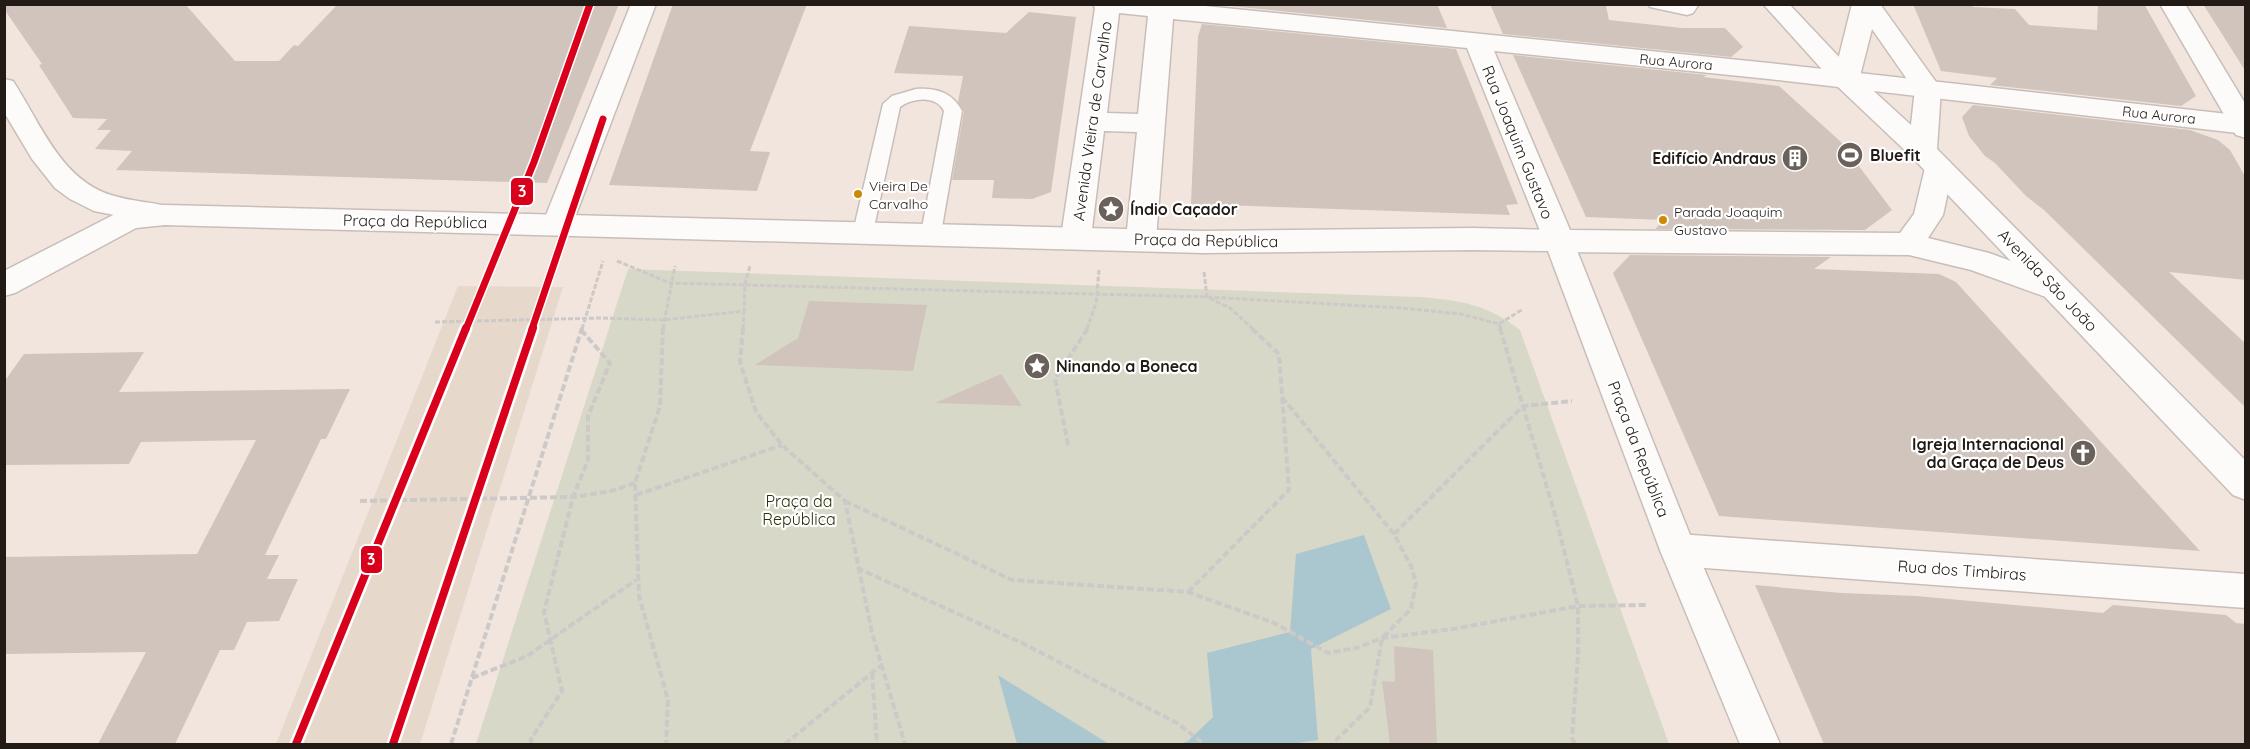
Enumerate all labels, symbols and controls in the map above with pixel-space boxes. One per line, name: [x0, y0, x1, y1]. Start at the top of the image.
street label: Avenida Vieira de Carvalho: [1068, 20, 1116, 222]
street label: Rua Aurora: [1639, 50, 1713, 74]
street label: Rua Joaquim Gustavo: [1478, 62, 1558, 222]
street label: Rua Aurora: [2121, 102, 2197, 128]
sports icon: Bluefit: [1835, 140, 1865, 170]
building icon: Edifício Andraus: [1780, 143, 1810, 173]
place label: Bluefit: [1870, 145, 1921, 165]
place label: Edifício Andraus: [1652, 148, 1776, 168]
line badge: 3: [510, 177, 534, 206]
place label: Vieira De Carvalho: [869, 177, 928, 213]
text: 3: [518, 181, 526, 201]
marker: Vieira De Carvalho: [852, 188, 864, 200]
place icon: Índio Caçador: [1096, 194, 1126, 224]
place label: Índio Caçador: [1130, 199, 1238, 219]
place label: Parada Joaquim Gustavo: [1674, 203, 1782, 239]
street label: Praça da República: [343, 210, 487, 232]
marker: Parada Joaquim Gustavo: [1657, 214, 1669, 226]
street label: Avenida São João: [1994, 225, 2102, 335]
street label: Praça da República: [1134, 229, 1278, 251]
place icon: Ninando a Boneca: [1022, 351, 1052, 381]
place label: Ninando a Boneca: [1056, 356, 1198, 376]
street label: Praça da República: [1604, 378, 1674, 520]
place label: Igreja Internacional da Graça de Deus: [1912, 434, 2064, 472]
church icon: Igreja Internacional da Graça de Deus: [2068, 438, 2098, 468]
park label: Praça da República: [762, 491, 836, 529]
line badge: 3: [360, 545, 383, 574]
text: 3: [367, 549, 375, 569]
street label: Rua dos Timbiras: [1897, 556, 2027, 584]

